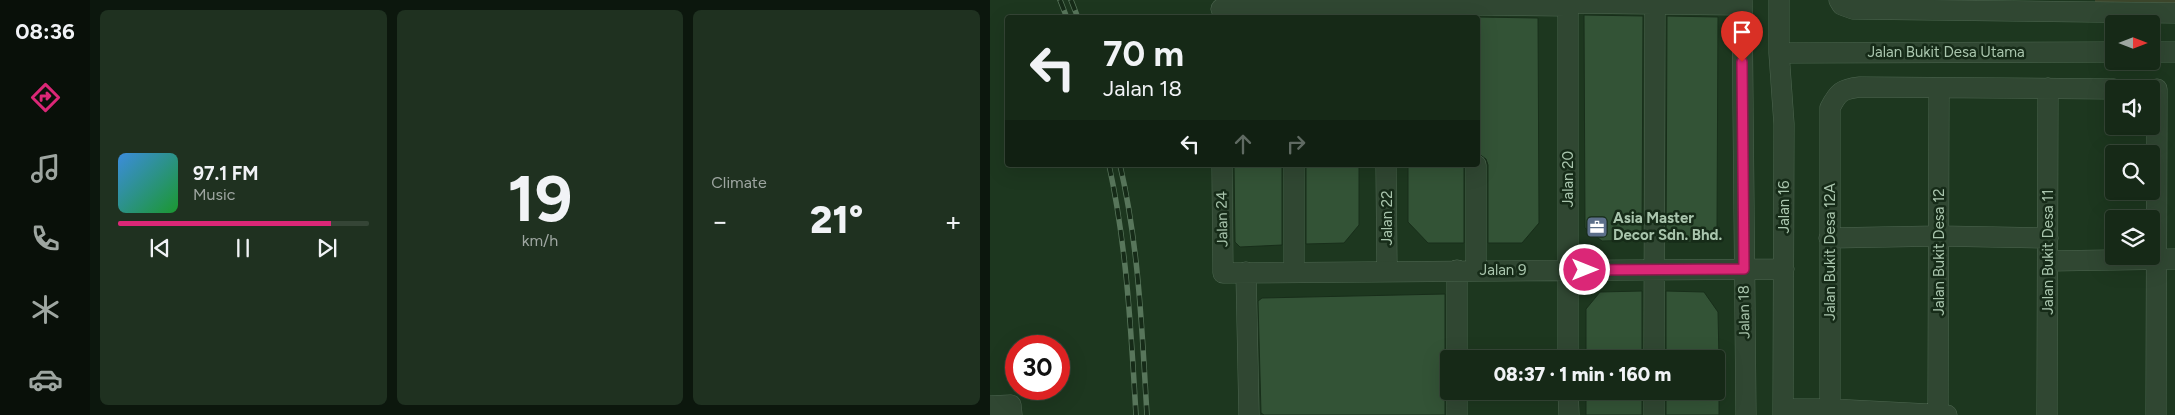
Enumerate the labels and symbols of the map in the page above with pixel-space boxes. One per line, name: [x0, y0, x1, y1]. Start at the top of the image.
pin: [1721, 11, 1763, 62]
north arrow: [2105, 15, 2160, 70]
street label: Jalan Bukit Desa Utama: [1867, 43, 2025, 61]
street label: Jalan 20: [1559, 151, 1577, 207]
street label: Jalan 16: [1775, 180, 1793, 234]
street label: Jalan Bukit Desa 12A: [1821, 183, 1839, 321]
street label: Jalan Bukit Desa 12: [1930, 188, 1948, 316]
street label: Jalan Bukit Desa 11: [2039, 189, 2057, 315]
street label: Jalan 22: [1378, 190, 1396, 246]
street label: Jalan 24: [1213, 191, 1231, 247]
place label: Asia Master Decor Sdn. Bhd.: [1613, 209, 1722, 244]
office icon: Asia Master Decor Sdn. Bhd.: [1585, 215, 1609, 239]
position arrow: [1558, 243, 1610, 295]
street label: Jalan 9: [1480, 261, 1526, 279]
street label: Jalan 18: [1735, 285, 1753, 339]
speed limit sign: 30: [1005, 335, 1070, 400]

